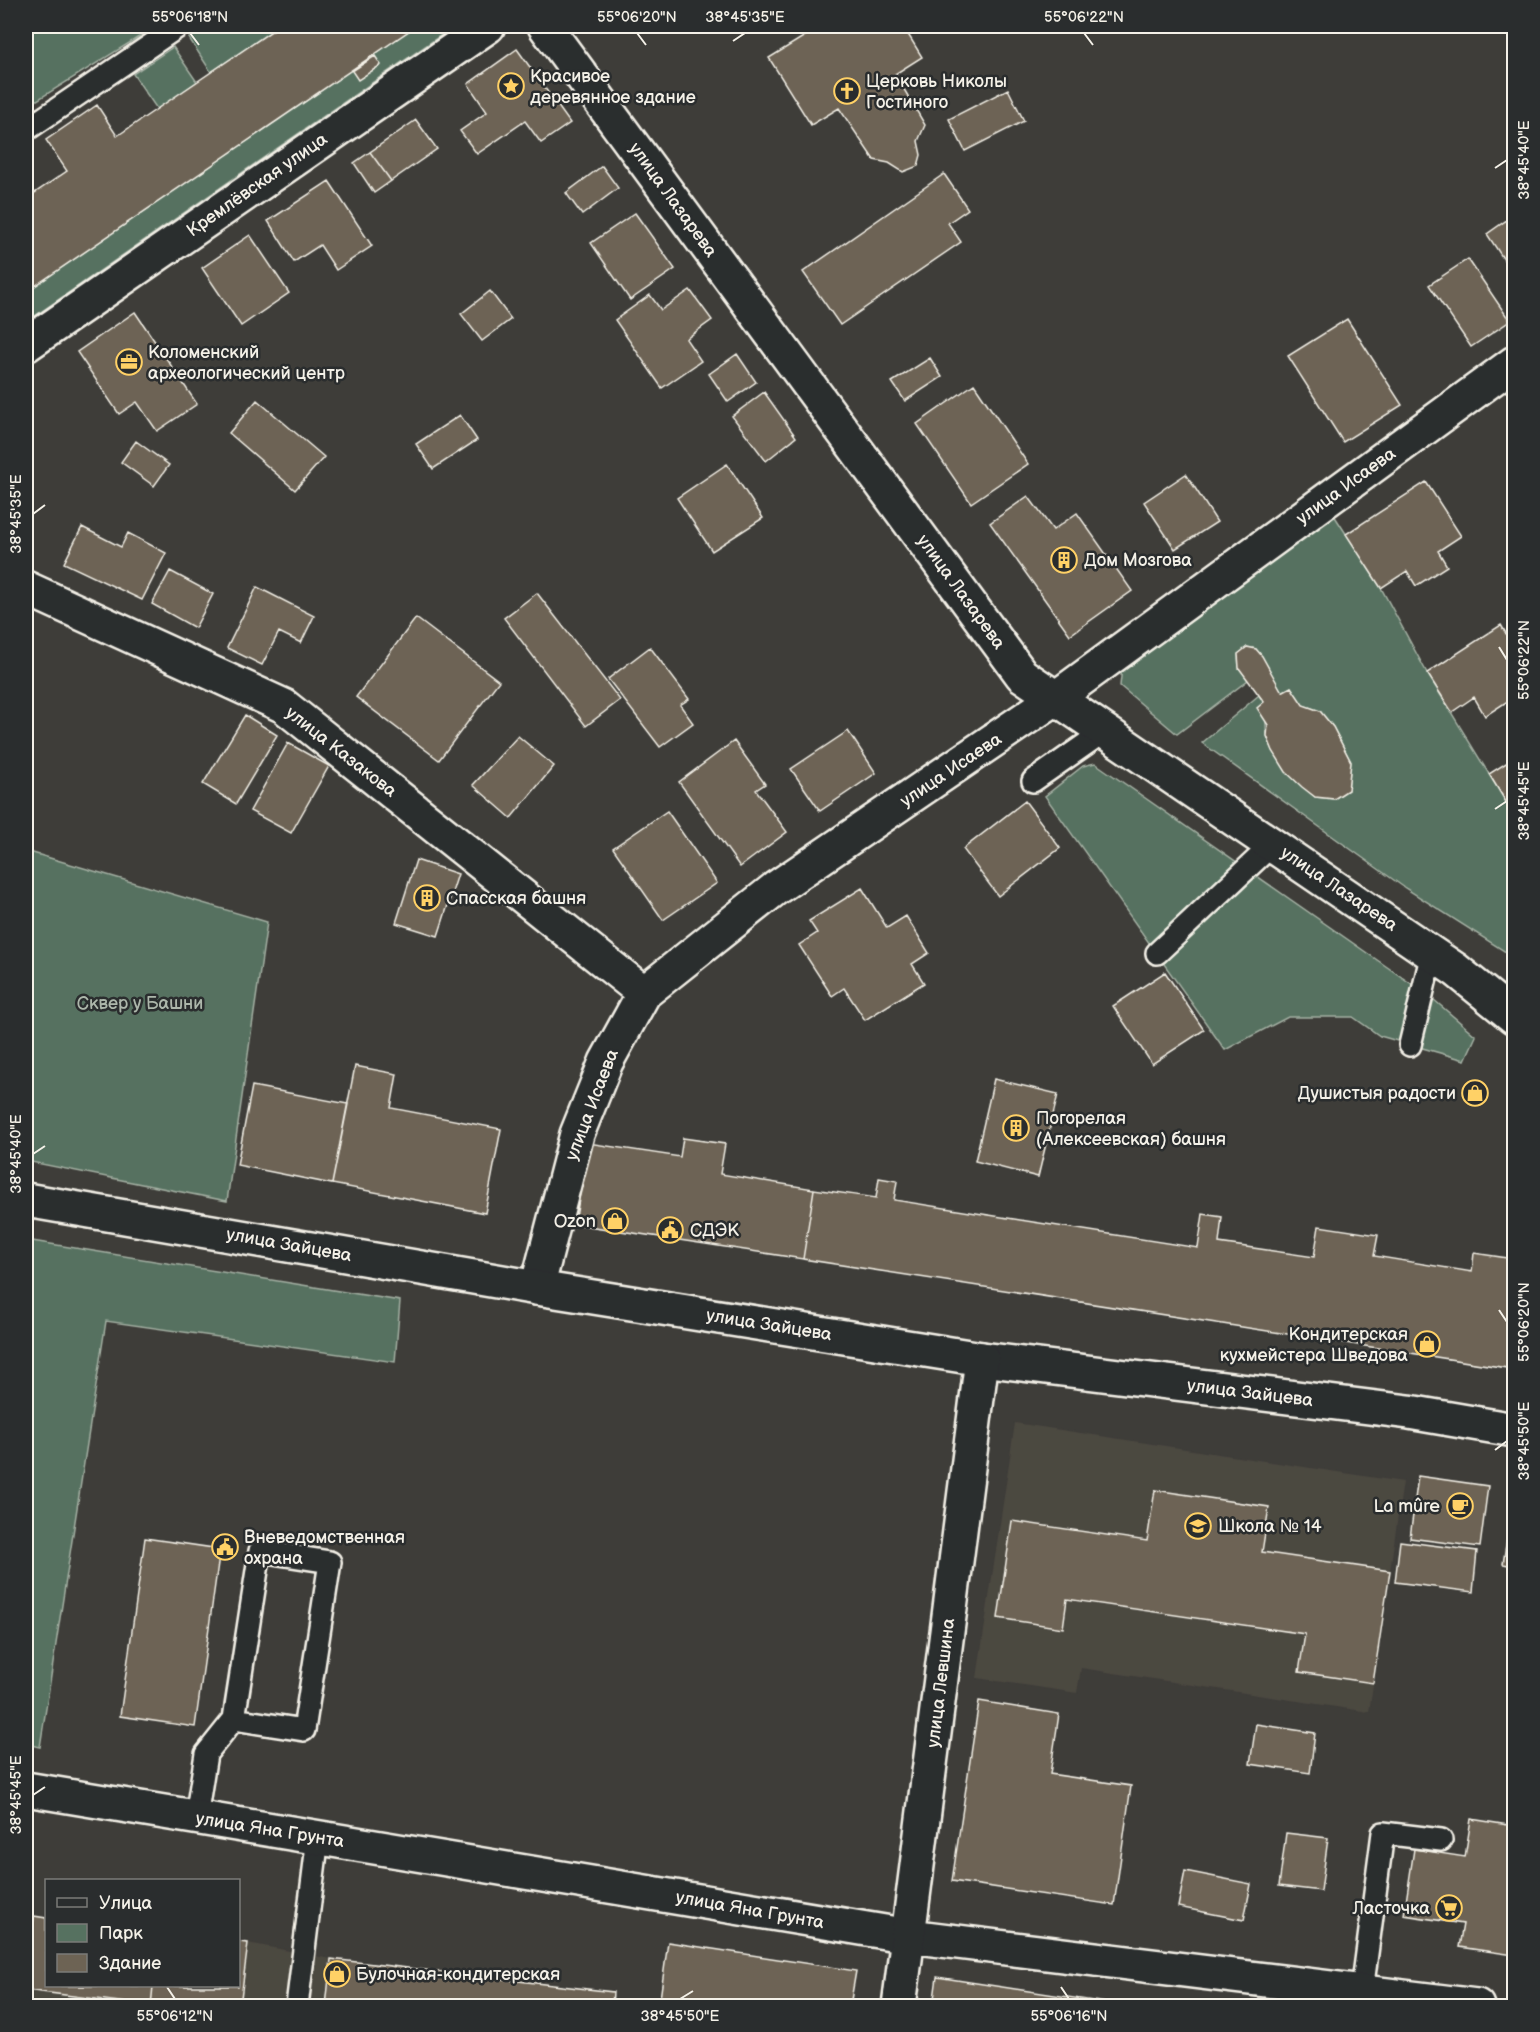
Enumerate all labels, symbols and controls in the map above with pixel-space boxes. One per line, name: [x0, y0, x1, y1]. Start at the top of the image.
text: 55°06'18"N: [152, 8, 228, 27]
text: 55°06'20"N: [597, 8, 677, 27]
text: 38°45'35"E: [705, 8, 785, 27]
text: 55°06'22"N: [1044, 8, 1124, 27]
place label: Красивое деревянное здание: [530, 66, 696, 108]
place icon: Красивое деревянное здание: [496, 71, 526, 101]
place label: Церковь Николы Гостиного: [866, 71, 1007, 113]
church icon: Церковь Николы Гостиного: [832, 76, 862, 106]
text: 38°45'40"E: [1515, 120, 1534, 200]
street label: Кремлёвская улица: [183, 128, 332, 241]
street label: улица Лазарева: [624, 139, 722, 262]
place label: Коломенский археологический центр: [148, 342, 345, 384]
office icon: Коломенский археологический центр: [114, 347, 144, 377]
street label: улица Исаева: [1292, 443, 1400, 529]
text: 38°45'35"E: [7, 474, 26, 554]
street label: улица Лазарева: [912, 531, 1010, 654]
building icon: Дом Мозгова: [1049, 545, 1079, 575]
place label: Дом Мозгова: [1084, 550, 1192, 571]
text: 55°06'22"N: [1515, 620, 1534, 700]
street label: улица Казакова: [281, 702, 401, 802]
street label: улица Исаева: [896, 728, 1006, 812]
text: 38°45'45"E: [1515, 761, 1534, 841]
street label: улица Лазарева: [1277, 842, 1402, 936]
building icon: Спасская башня: [412, 883, 442, 913]
place label: Спасская башня: [446, 888, 586, 909]
park label: Сквер у Башни: [77, 993, 203, 1014]
street label: улица Исаева: [561, 1046, 623, 1164]
shop icon: Душистыя радости: [1460, 1078, 1490, 1108]
place label: Душистыя радости: [1298, 1083, 1456, 1104]
place label: Погорелая (Алексеевская) башня: [1036, 1108, 1226, 1150]
building icon: Погорелая (Алексеевская) башня: [1001, 1113, 1031, 1143]
text: 38°45'40"E: [7, 1114, 26, 1194]
shop icon: Ozon: [600, 1206, 630, 1236]
place label: Ozon: [554, 1211, 596, 1232]
public building icon: СДЭК: [655, 1215, 685, 1245]
place label: СДЭК: [690, 1220, 739, 1241]
street label: улица Зайцева: [225, 1224, 354, 1266]
text: 55°06'20"N: [1515, 1282, 1534, 1362]
street label: улица Зайцева: [705, 1305, 834, 1345]
place label: Кондитерская кухмейстера Шведова: [1220, 1324, 1408, 1366]
shop icon: Кондитерская кухмейстера Шведова: [1412, 1329, 1442, 1359]
street label: улица Зайцева: [1186, 1375, 1315, 1411]
text: 38°45'50"E: [1515, 1401, 1534, 1480]
cafe icon: La mûre: [1445, 1491, 1475, 1521]
place label: La mûre: [1373, 1496, 1440, 1517]
school or university icon: Школа № 14: [1183, 1511, 1213, 1541]
place label: Школа № 14: [1218, 1516, 1322, 1537]
place label: Вневедомственная охрана: [244, 1527, 405, 1569]
public building icon: Вневедомственная охрана: [210, 1532, 240, 1562]
street label: улица Левшина: [923, 1617, 959, 1749]
text: 38°45'45"E: [7, 1755, 26, 1835]
street label: улица Яна Грунта: [194, 1808, 346, 1852]
legend: [45, 1879, 240, 1987]
street label: улица Яна Грунта: [674, 1887, 826, 1933]
text: Улица: [99, 1893, 153, 1914]
supermarket icon: Ласточка: [1434, 1893, 1464, 1923]
place label: Ласточка: [1351, 1898, 1430, 1919]
text: Парк: [99, 1923, 143, 1944]
text: Здание: [99, 1953, 161, 1974]
shop icon: Булочная-кондитерская: [322, 1959, 352, 1989]
place label: Булочная-кондитерская: [356, 1964, 560, 1985]
text: 55°06'12"N: [137, 2007, 213, 2026]
text: 38°45'50"E: [641, 2007, 720, 2026]
text: 55°06'16"N: [1030, 2007, 1108, 2026]

